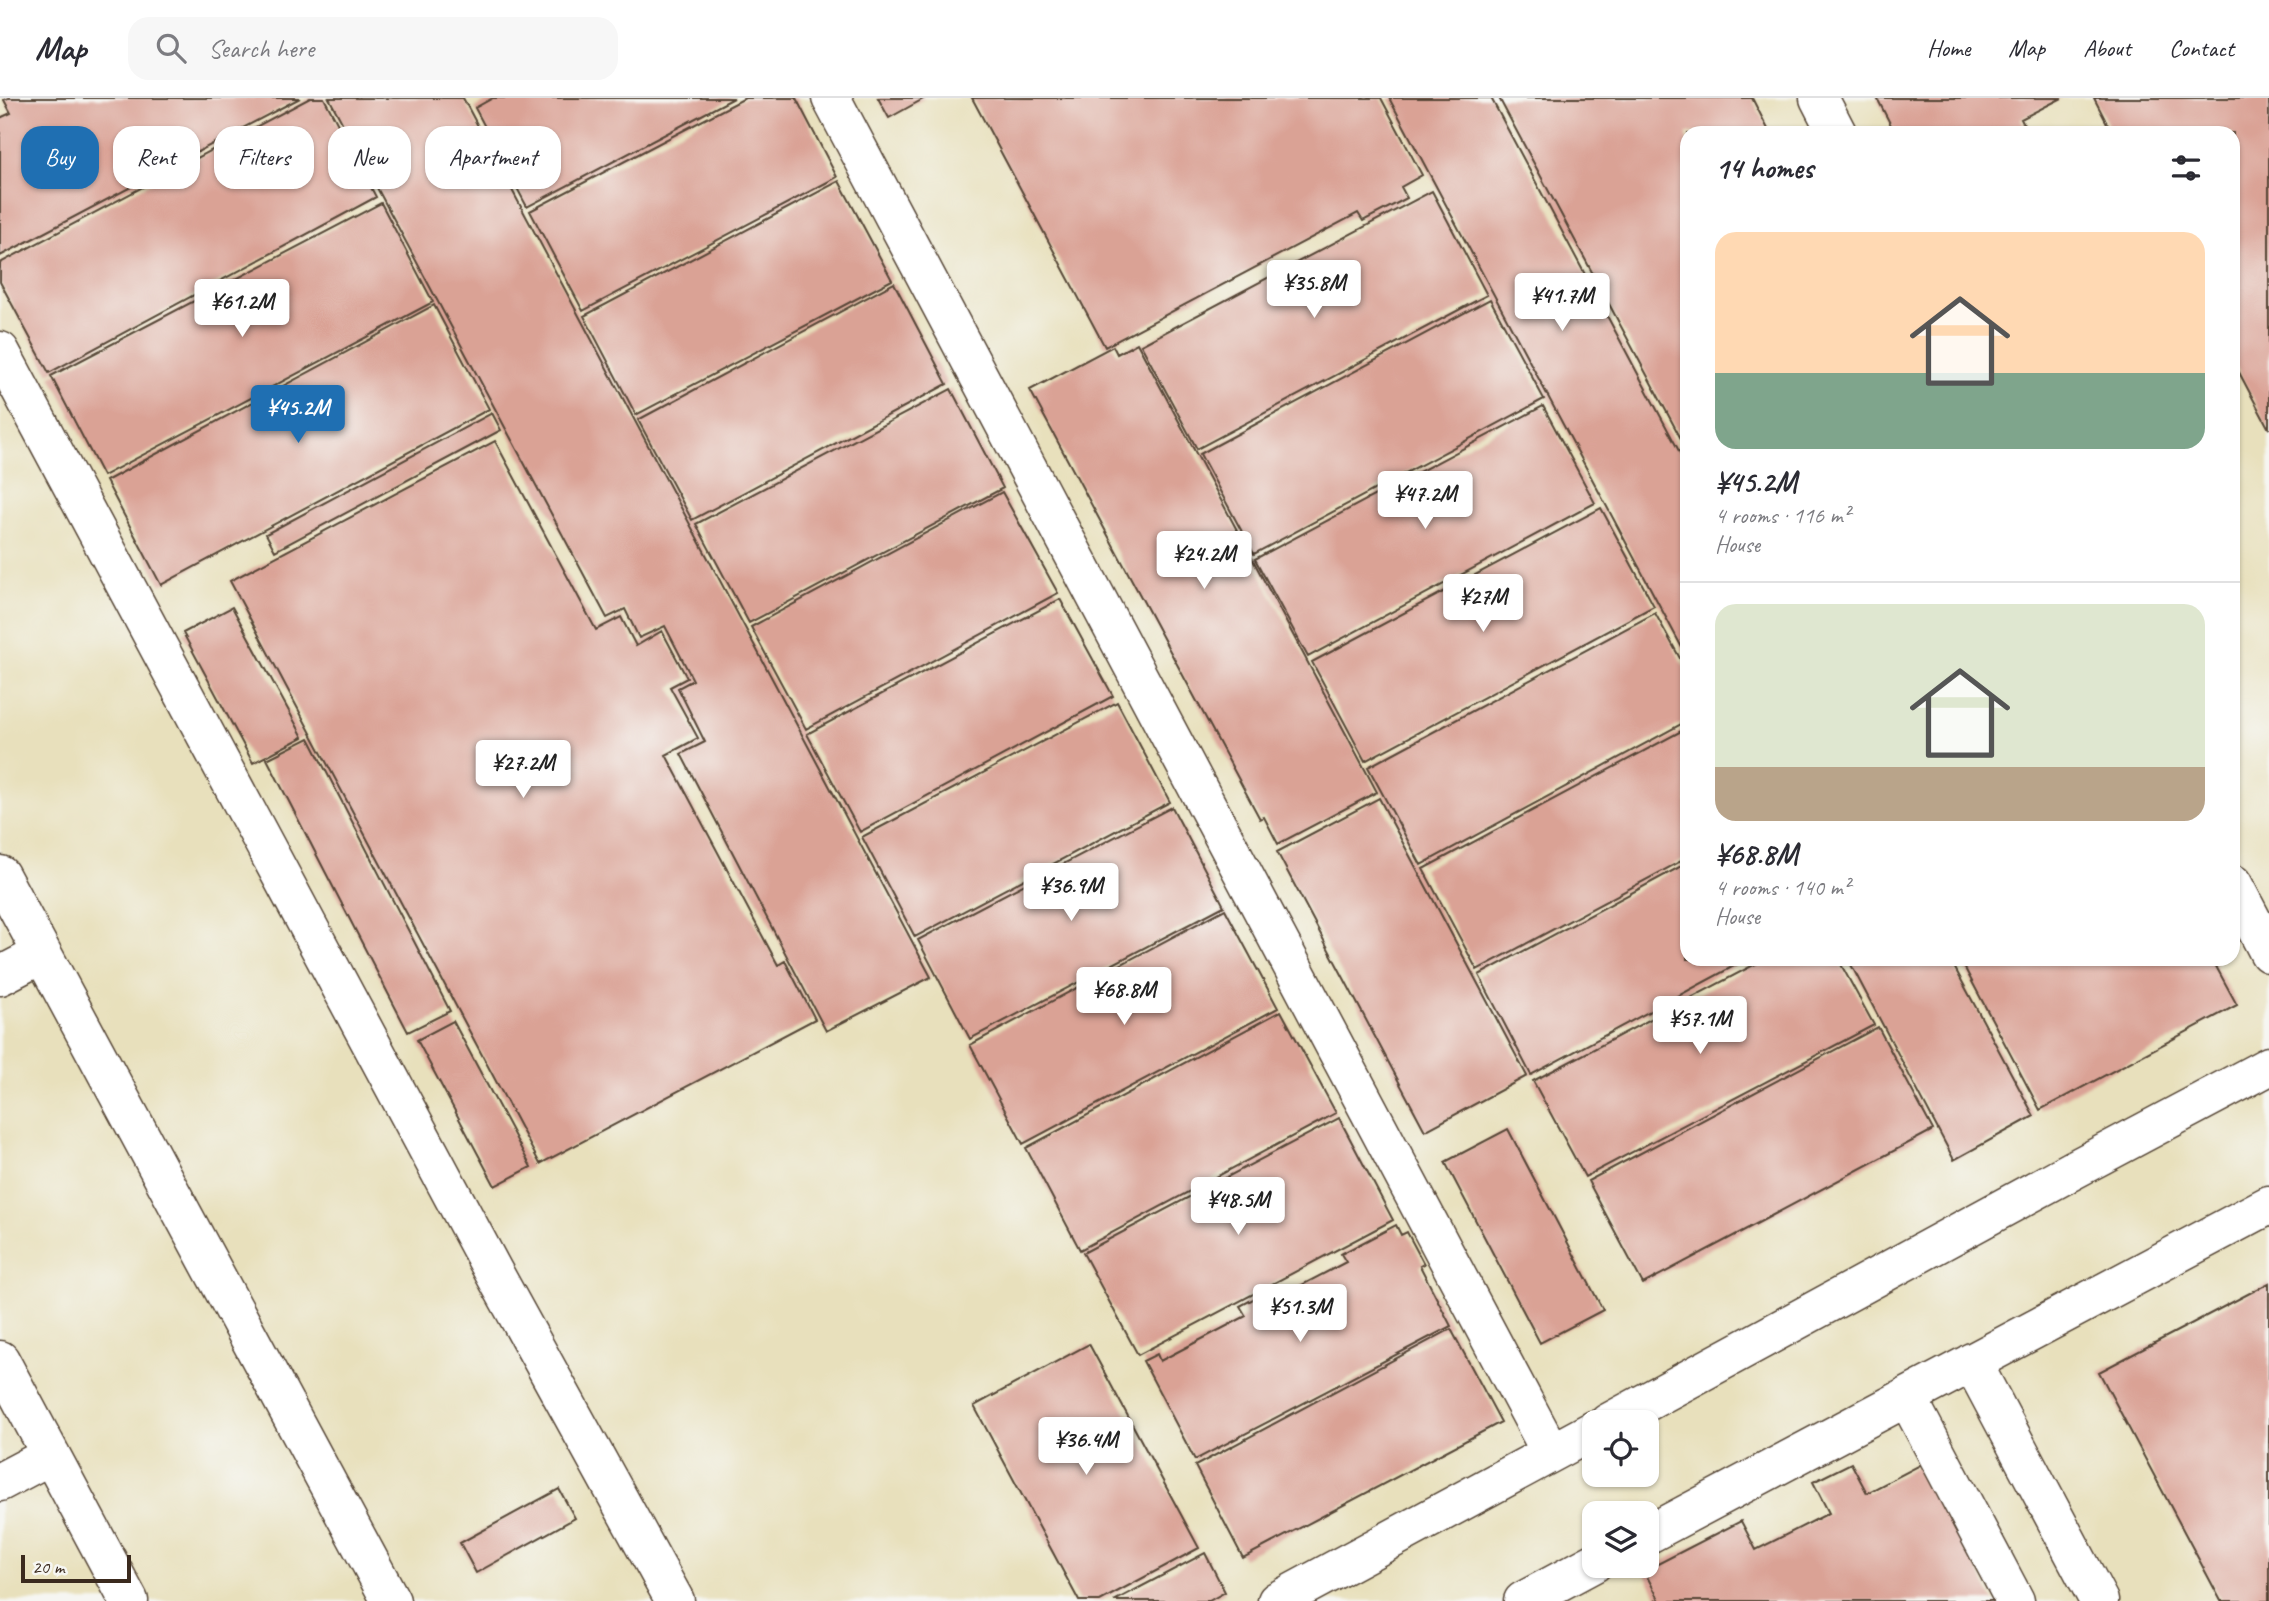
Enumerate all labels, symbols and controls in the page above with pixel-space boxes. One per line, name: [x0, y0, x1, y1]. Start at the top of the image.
search box: [128, 17, 618, 80]
text: Map: [35, 27, 86, 69]
icon: search: [152, 29, 190, 67]
text: Search here: [208, 32, 314, 65]
text: Home: [1927, 33, 1970, 63]
text: Map: [2008, 33, 2045, 63]
text: About: [2083, 33, 2131, 63]
text: Contact: [2169, 33, 2234, 63]
chip: Buy: [21, 126, 99, 189]
chip: Rent: [113, 126, 200, 189]
chip: Filters: [214, 126, 314, 189]
chip: New: [328, 126, 411, 189]
chip: Apartment: [425, 126, 561, 189]
text: 14 homes: [1715, 149, 1813, 187]
icon: filters: [2167, 149, 2205, 187]
pin: ¥35.8M: [1257, 260, 1371, 320]
text: ¥35.8M: [1283, 268, 1345, 297]
pin: ¥41.7M: [1505, 274, 1619, 333]
icon: home: [1897, 278, 2023, 404]
pin: ¥61.2M: [185, 280, 299, 339]
text: ¥41.7M: [1531, 281, 1593, 310]
text: ¥61.2M: [210, 287, 274, 316]
pin: ¥45.2M: [241, 386, 355, 445]
text: ¥45.2M: [267, 393, 329, 422]
text: ¥45.2M: [1715, 463, 1796, 501]
pin: ¥47.2M: [1368, 472, 1482, 531]
text: ¥47.2M: [1394, 479, 1456, 508]
text: 4 rooms · 116 m²: [1715, 501, 1850, 530]
text: House: [1715, 530, 1760, 559]
pin: ¥24.2M: [1147, 532, 1261, 591]
text: ¥24.2M: [1173, 539, 1235, 568]
pin: ¥27M: [1442, 574, 1524, 634]
text: ¥27M: [1459, 582, 1507, 611]
icon: home: [1897, 650, 2023, 776]
pin: ¥27.2M: [466, 740, 580, 800]
text: ¥27.2M: [492, 748, 554, 777]
text: ¥68.8M: [1715, 835, 1797, 873]
pin: ¥36.9M: [1014, 864, 1128, 923]
text: ¥36.9M: [1040, 871, 1102, 900]
text: 4 rooms · 140 m²: [1715, 873, 1850, 902]
text: House: [1715, 902, 1760, 931]
pin: ¥68.8M: [1067, 968, 1181, 1027]
text: ¥68.8M: [1092, 975, 1156, 1004]
pin: ¥57.1M: [1643, 996, 1757, 1056]
text: ¥57.1M: [1669, 1004, 1731, 1033]
pin: ¥48.5M: [1181, 1178, 1295, 1237]
text: ¥48.5M: [1207, 1185, 1269, 1214]
pin: ¥51.3M: [1243, 1284, 1357, 1344]
text: ¥51.3M: [1269, 1292, 1331, 1321]
map controls: [1582, 1410, 1659, 1578]
button: locate: [1582, 1410, 1659, 1487]
pin: ¥36.4M: [1029, 1418, 1143, 1477]
text: ¥36.4M: [1054, 1425, 1118, 1454]
button: layers: [1582, 1501, 1659, 1578]
scale bar: [21, 1552, 131, 1584]
text: 20 m: [32, 1555, 64, 1579]

